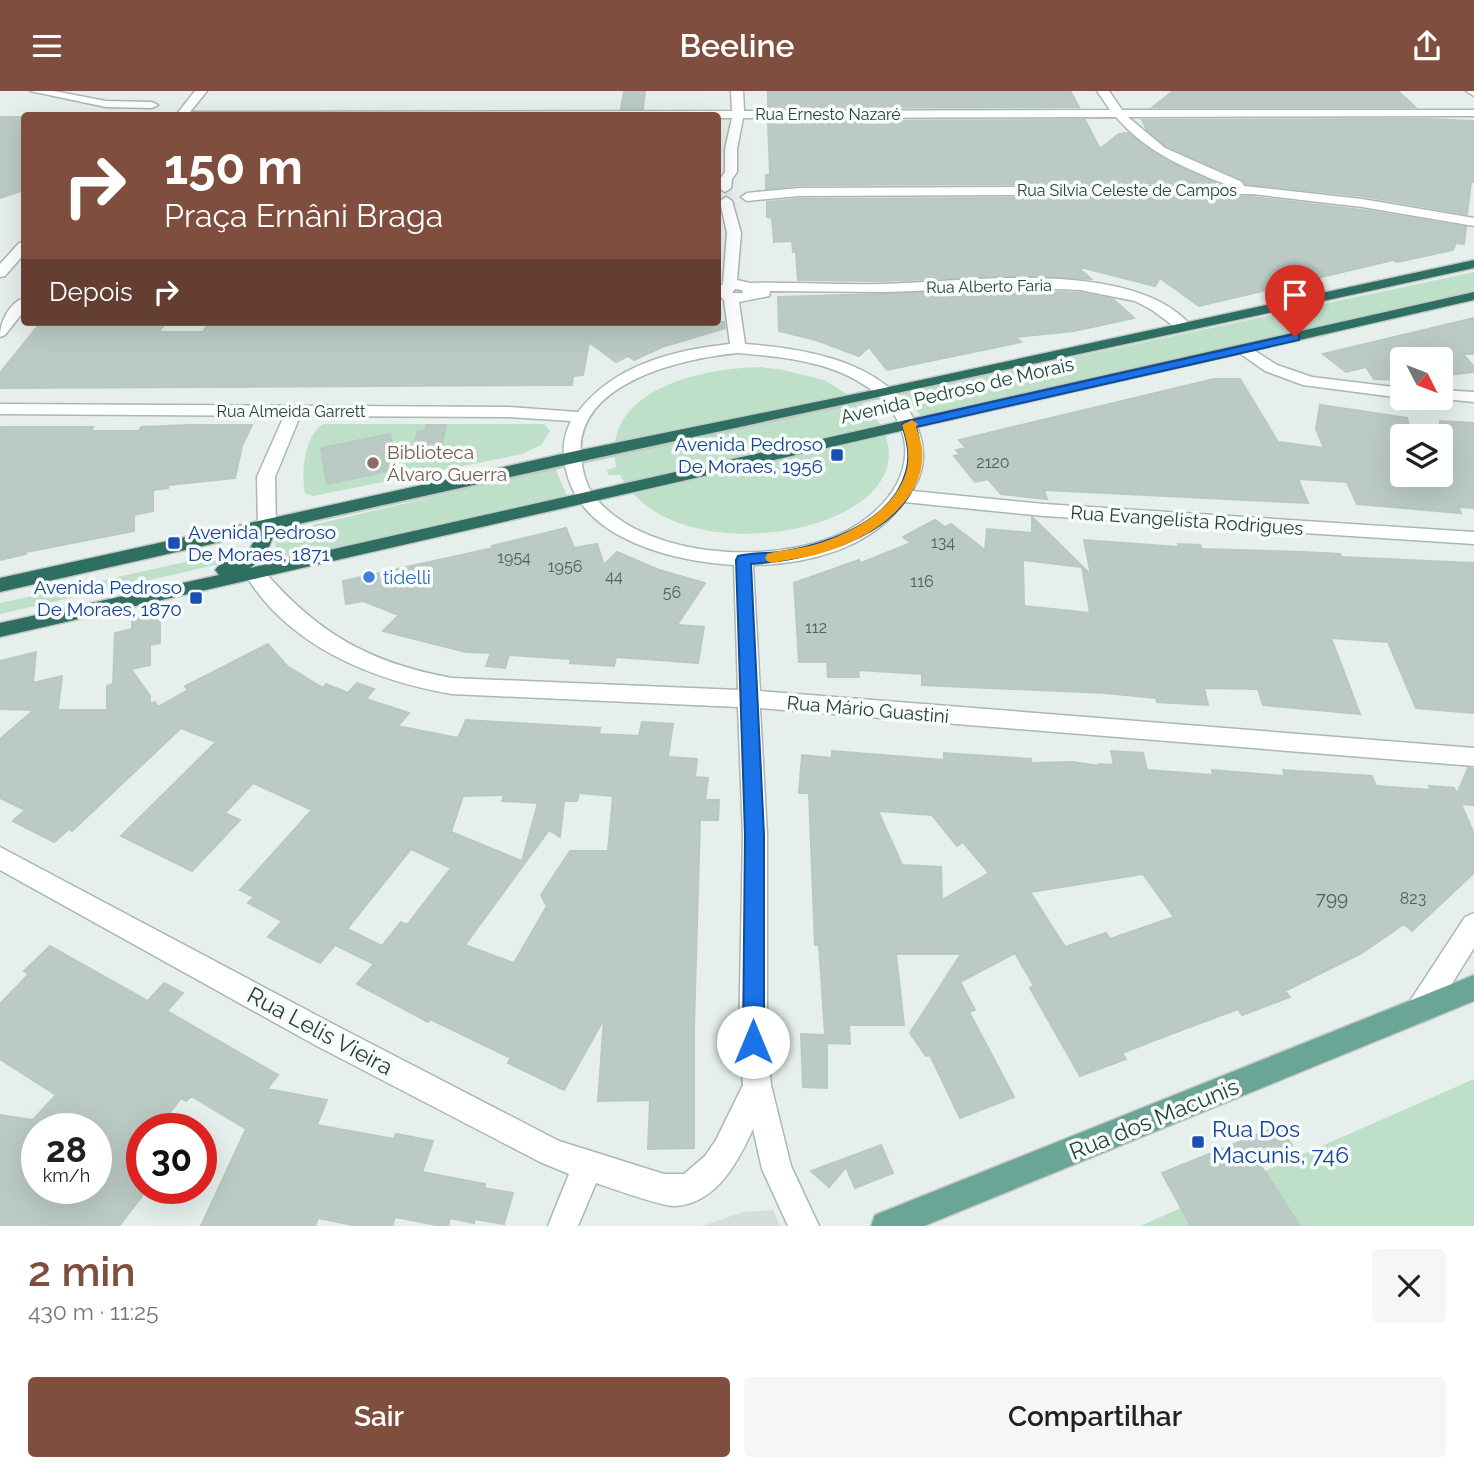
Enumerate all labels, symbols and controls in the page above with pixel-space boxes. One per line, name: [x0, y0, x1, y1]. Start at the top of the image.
icon: menu: [28, 27, 66, 65]
text: Beeline: [679, 27, 795, 64]
icon: share: [1408, 27, 1446, 65]
street label: Rua Ernesto Nazaré: [755, 105, 901, 124]
text: 150 m: [164, 138, 303, 195]
icon: right: [49, 140, 140, 231]
street label: Rua Silvia Celeste de Campos: [1017, 181, 1237, 200]
text: Praça Ernâni Braga: [164, 197, 443, 234]
pin: [1265, 265, 1325, 337]
icon: right: [147, 273, 185, 311]
street label: Rua Alberto Faria: [926, 276, 1052, 297]
icon: arrive: [1276, 276, 1314, 314]
text: Depois: [49, 277, 133, 307]
north arrow: [1390, 347, 1452, 409]
map controls: [1390, 347, 1453, 487]
street label: Avenida Pedroso de Morais: [838, 352, 1076, 428]
street label: Rua Almeida Garrett: [217, 402, 366, 421]
button: layers: [1390, 424, 1453, 487]
place label: Avenida Pedroso De Moraes, 1956: [675, 433, 823, 477]
place label: Biblioteca Álvaro Guerra: [387, 441, 507, 485]
marker: Avenida Pedroso De Moraes, 1956: [829, 447, 845, 463]
house number: 2120: [976, 453, 1010, 472]
marker: Biblioteca Álvaro Guerra: [365, 455, 381, 471]
street label: Rua Evangelista Rodrigues: [1070, 501, 1304, 539]
place label: Avenida Pedroso De Moraes, 1871: [188, 521, 336, 565]
house number: 134: [931, 533, 955, 552]
marker: Avenida Pedroso De Moraes, 1871: [166, 535, 182, 551]
house number: 1954: [497, 548, 531, 567]
house number: 1956: [548, 557, 582, 576]
place label: tidelli: [383, 566, 431, 588]
house number: 44: [605, 567, 623, 586]
marker: tidelli: [361, 569, 377, 585]
house number: 116: [910, 572, 934, 591]
place label: Avenida Pedroso De Moraes, 1870: [34, 576, 182, 620]
house number: 56: [663, 583, 681, 602]
marker: Avenida Pedroso De Moraes, 1870: [188, 590, 204, 606]
house number: 112: [805, 618, 827, 637]
street label: Rua Mário Guastini: [786, 691, 950, 727]
house number: 799: [1316, 887, 1348, 909]
house number: 823: [1400, 889, 1426, 908]
street label: Rua Lelis Vieira: [243, 981, 398, 1080]
position arrow: [716, 1005, 790, 1079]
street label: Rua dos Macunis: [1065, 1072, 1242, 1165]
speed limit sign: 30: [126, 1113, 217, 1204]
place label: Rua Dos Macunis, 746: [1212, 1115, 1349, 1168]
text: 28: [46, 1129, 87, 1170]
marker: Rua Dos Macunis, 746: [1190, 1134, 1206, 1150]
text: km/h: [43, 1165, 90, 1186]
text: 2 min: [28, 1247, 136, 1296]
button: close: [1372, 1249, 1446, 1323]
text: 430 m · 11:25: [28, 1298, 159, 1325]
button: Sair: [28, 1377, 730, 1457]
button: Compartilhar: [744, 1377, 1446, 1457]

